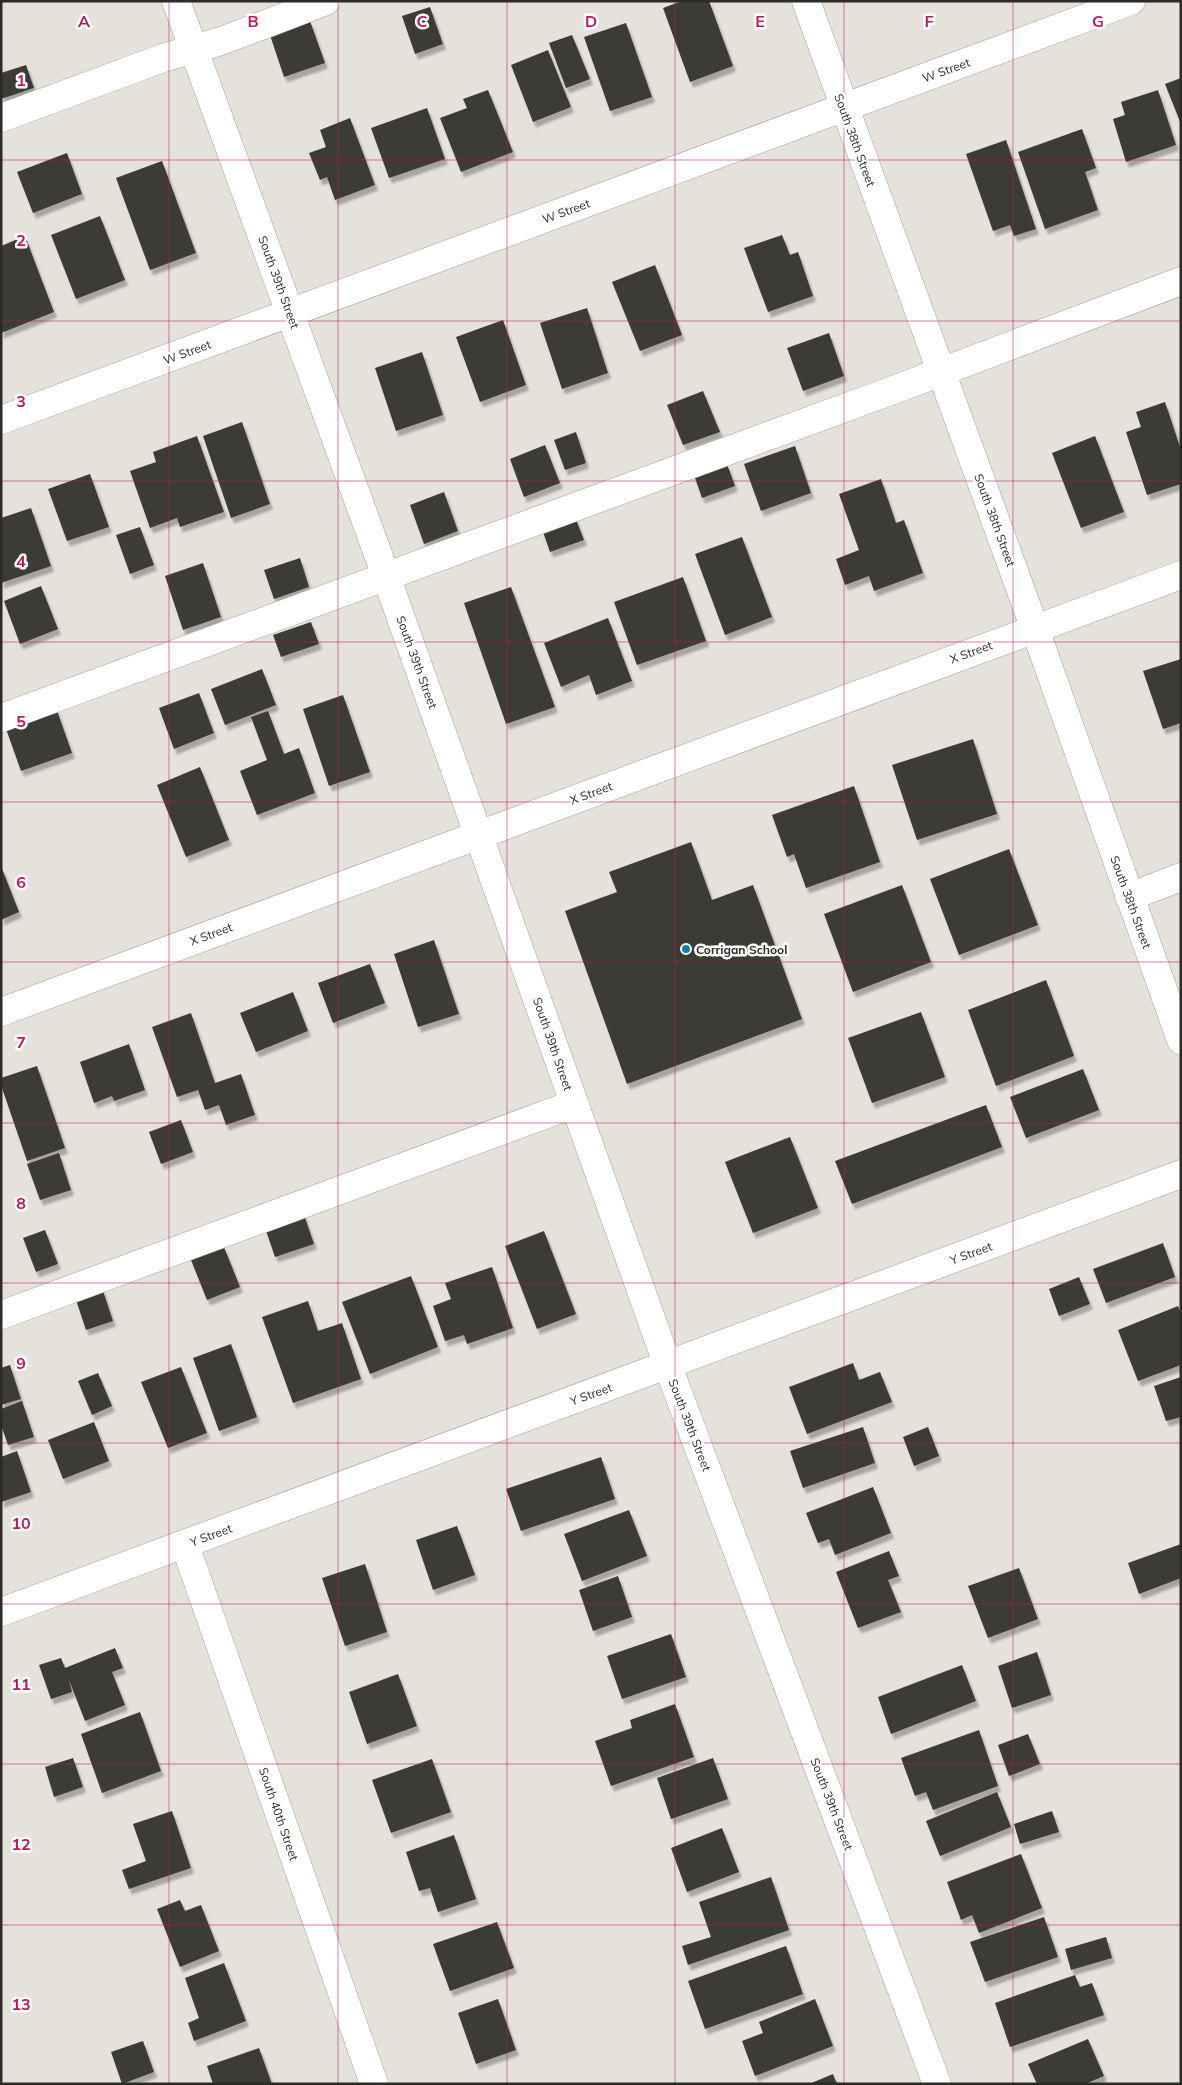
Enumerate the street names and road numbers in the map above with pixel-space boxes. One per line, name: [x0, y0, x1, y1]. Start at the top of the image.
street label: W Street: [920, 54, 972, 86]
street label: South 38th Street: [831, 92, 879, 188]
street label: W Street: [540, 195, 592, 227]
street label: South 39th Street: [255, 234, 303, 330]
street label: W Street: [161, 336, 213, 368]
street label: South 38th Street: [971, 472, 1019, 568]
street label: South 39th Street: [393, 614, 441, 710]
street label: X Street: [948, 637, 994, 667]
street label: X Street: [568, 778, 614, 808]
street label: South 38th Street: [1107, 854, 1155, 950]
street label: X Street: [188, 919, 234, 949]
street label: South 39th Street: [530, 995, 576, 1093]
street label: Y Street: [947, 1238, 994, 1268]
street label: South 39th Street: [666, 1377, 714, 1473]
street label: Y Street: [567, 1379, 614, 1409]
street label: Y Street: [187, 1520, 234, 1550]
street label: South 39th Street: [808, 1756, 856, 1852]
street label: South 40th Street: [256, 1765, 302, 1863]

